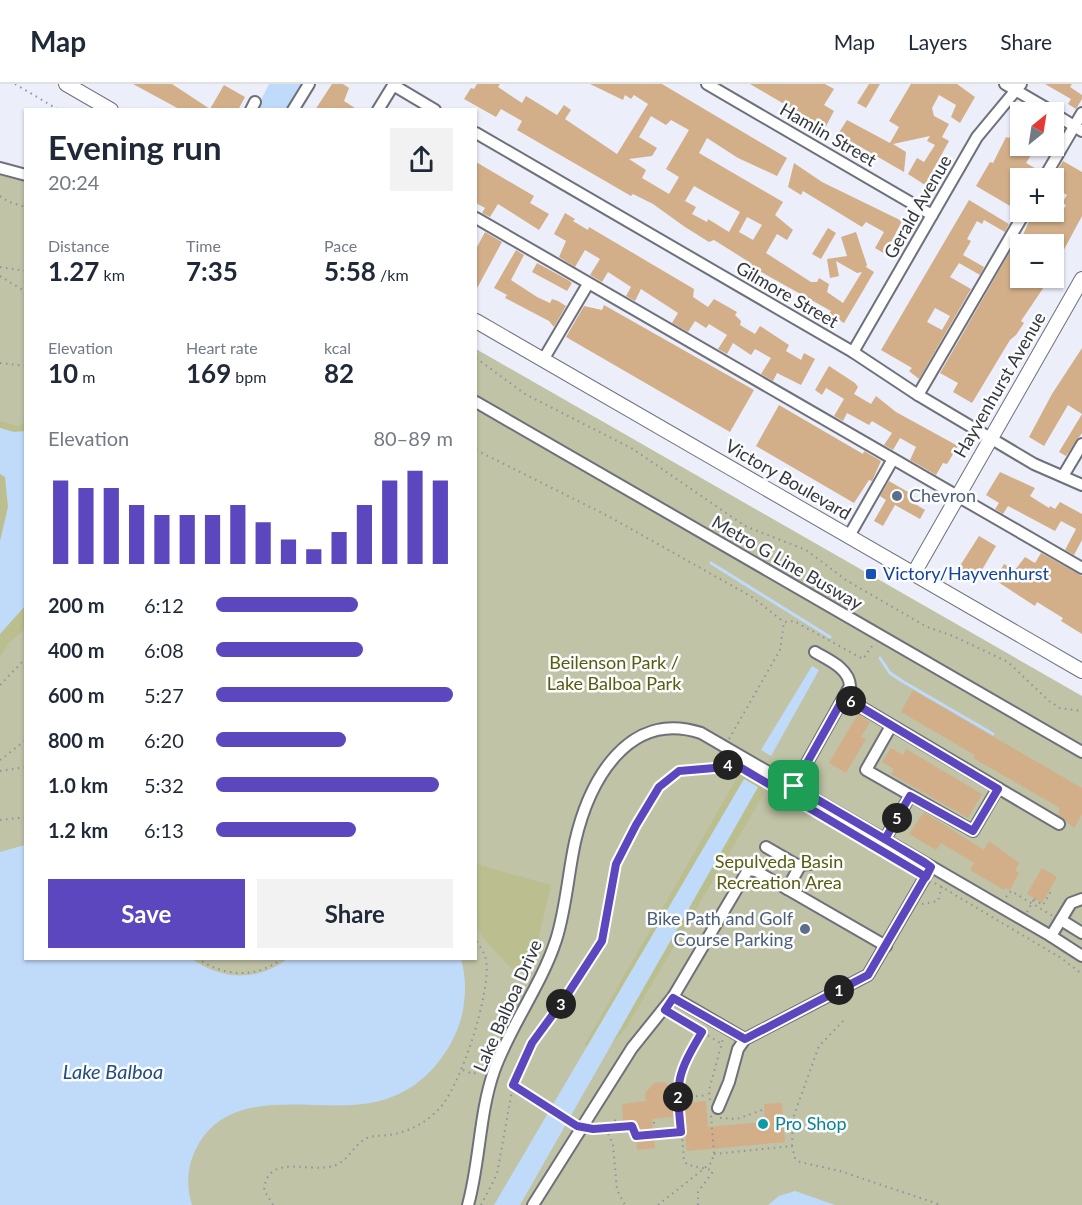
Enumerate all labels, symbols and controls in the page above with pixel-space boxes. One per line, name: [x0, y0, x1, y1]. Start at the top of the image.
text: Map: [30, 24, 86, 58]
text: Map: [834, 29, 875, 54]
text: Layers: [908, 29, 967, 54]
text: Share: [1000, 29, 1052, 54]
street label: Hamlin Street: [776, 98, 881, 171]
north arrow: [1010, 102, 1064, 156]
map controls: [1010, 102, 1064, 288]
text: Evening run: [48, 127, 222, 167]
button: share: [390, 128, 453, 191]
street label: Gerald Avenue: [879, 151, 956, 262]
button: +: [1010, 168, 1064, 222]
text: 20:24: [48, 170, 99, 194]
button: −: [1010, 234, 1064, 288]
text: Distance: [48, 236, 109, 255]
text: Time: [186, 236, 221, 255]
text: Pace: [324, 236, 357, 255]
text: 1.27: [48, 255, 99, 287]
text: 7:35: [186, 255, 238, 287]
text: 5:58: [324, 255, 376, 287]
street label: Gilmore Street: [732, 256, 843, 333]
text: km: [99, 265, 125, 284]
text: /km: [376, 265, 409, 284]
street label: Hayvenhurst Avenue: [948, 308, 1050, 461]
text: Elevation: [48, 338, 113, 357]
text: Heart rate: [186, 338, 258, 357]
text: kcal: [324, 338, 351, 357]
text: 10: [48, 357, 78, 389]
text: 169: [186, 357, 231, 389]
text: 82: [324, 357, 354, 389]
text: m: [78, 367, 95, 386]
text: bpm: [231, 367, 266, 386]
text: Elevation: [48, 426, 129, 450]
text: 80–89 m: [373, 426, 453, 450]
street label: Victory Boulevard: [722, 434, 855, 524]
place label: Chevron: [909, 484, 976, 506]
marker: Chevron: [890, 489, 904, 503]
street label: Metro G Line Busway: [708, 510, 867, 615]
place label: Victory/Hayvenhurst: [883, 562, 1049, 584]
marker: Victory/Hayvenhurst: [864, 567, 878, 581]
text: 200 m: [48, 593, 104, 617]
text: 6:12: [144, 593, 184, 617]
text: 400 m: [48, 638, 104, 662]
text: 6:08: [144, 638, 184, 662]
park label: Beilenson Park / Lake Balboa Park: [547, 651, 682, 694]
text: 600 m: [48, 683, 104, 707]
text: 5:27: [144, 683, 184, 707]
pin: 6: [836, 686, 866, 716]
text: 6: [846, 691, 856, 710]
text: 800 m: [48, 728, 104, 752]
text: 6:20: [144, 728, 184, 752]
pin: 4: [713, 750, 743, 780]
text: 4: [723, 755, 733, 774]
pin: [768, 760, 819, 811]
icon: arrive: [777, 769, 810, 802]
text: 1.0 km: [48, 773, 108, 797]
text: 5:32: [144, 773, 184, 797]
pin: 5: [882, 803, 912, 833]
text: 5: [892, 808, 902, 827]
text: 1.2 km: [48, 818, 108, 842]
text: 6:13: [144, 818, 184, 842]
park label: Sepulveda Basin Recreation Area: [715, 850, 843, 893]
button: Save: [48, 879, 245, 948]
button: Share: [257, 879, 453, 948]
place label: Bike Path and Golf Course Parking: [647, 907, 794, 950]
marker: Bike Path and Golf Course Parking: [798, 922, 812, 936]
street label: Lake Balboa Drive: [468, 936, 546, 1075]
pin: 1: [824, 975, 854, 1005]
text: 1: [834, 980, 844, 999]
pin: 3: [546, 989, 576, 1019]
text: 3: [556, 994, 566, 1013]
water label: Lake Balboa: [63, 1059, 163, 1083]
pin: 2: [663, 1082, 693, 1112]
text: 2: [673, 1087, 683, 1106]
place label: Pro Shop: [775, 1112, 847, 1134]
marker: Pro Shop: [756, 1117, 770, 1131]

